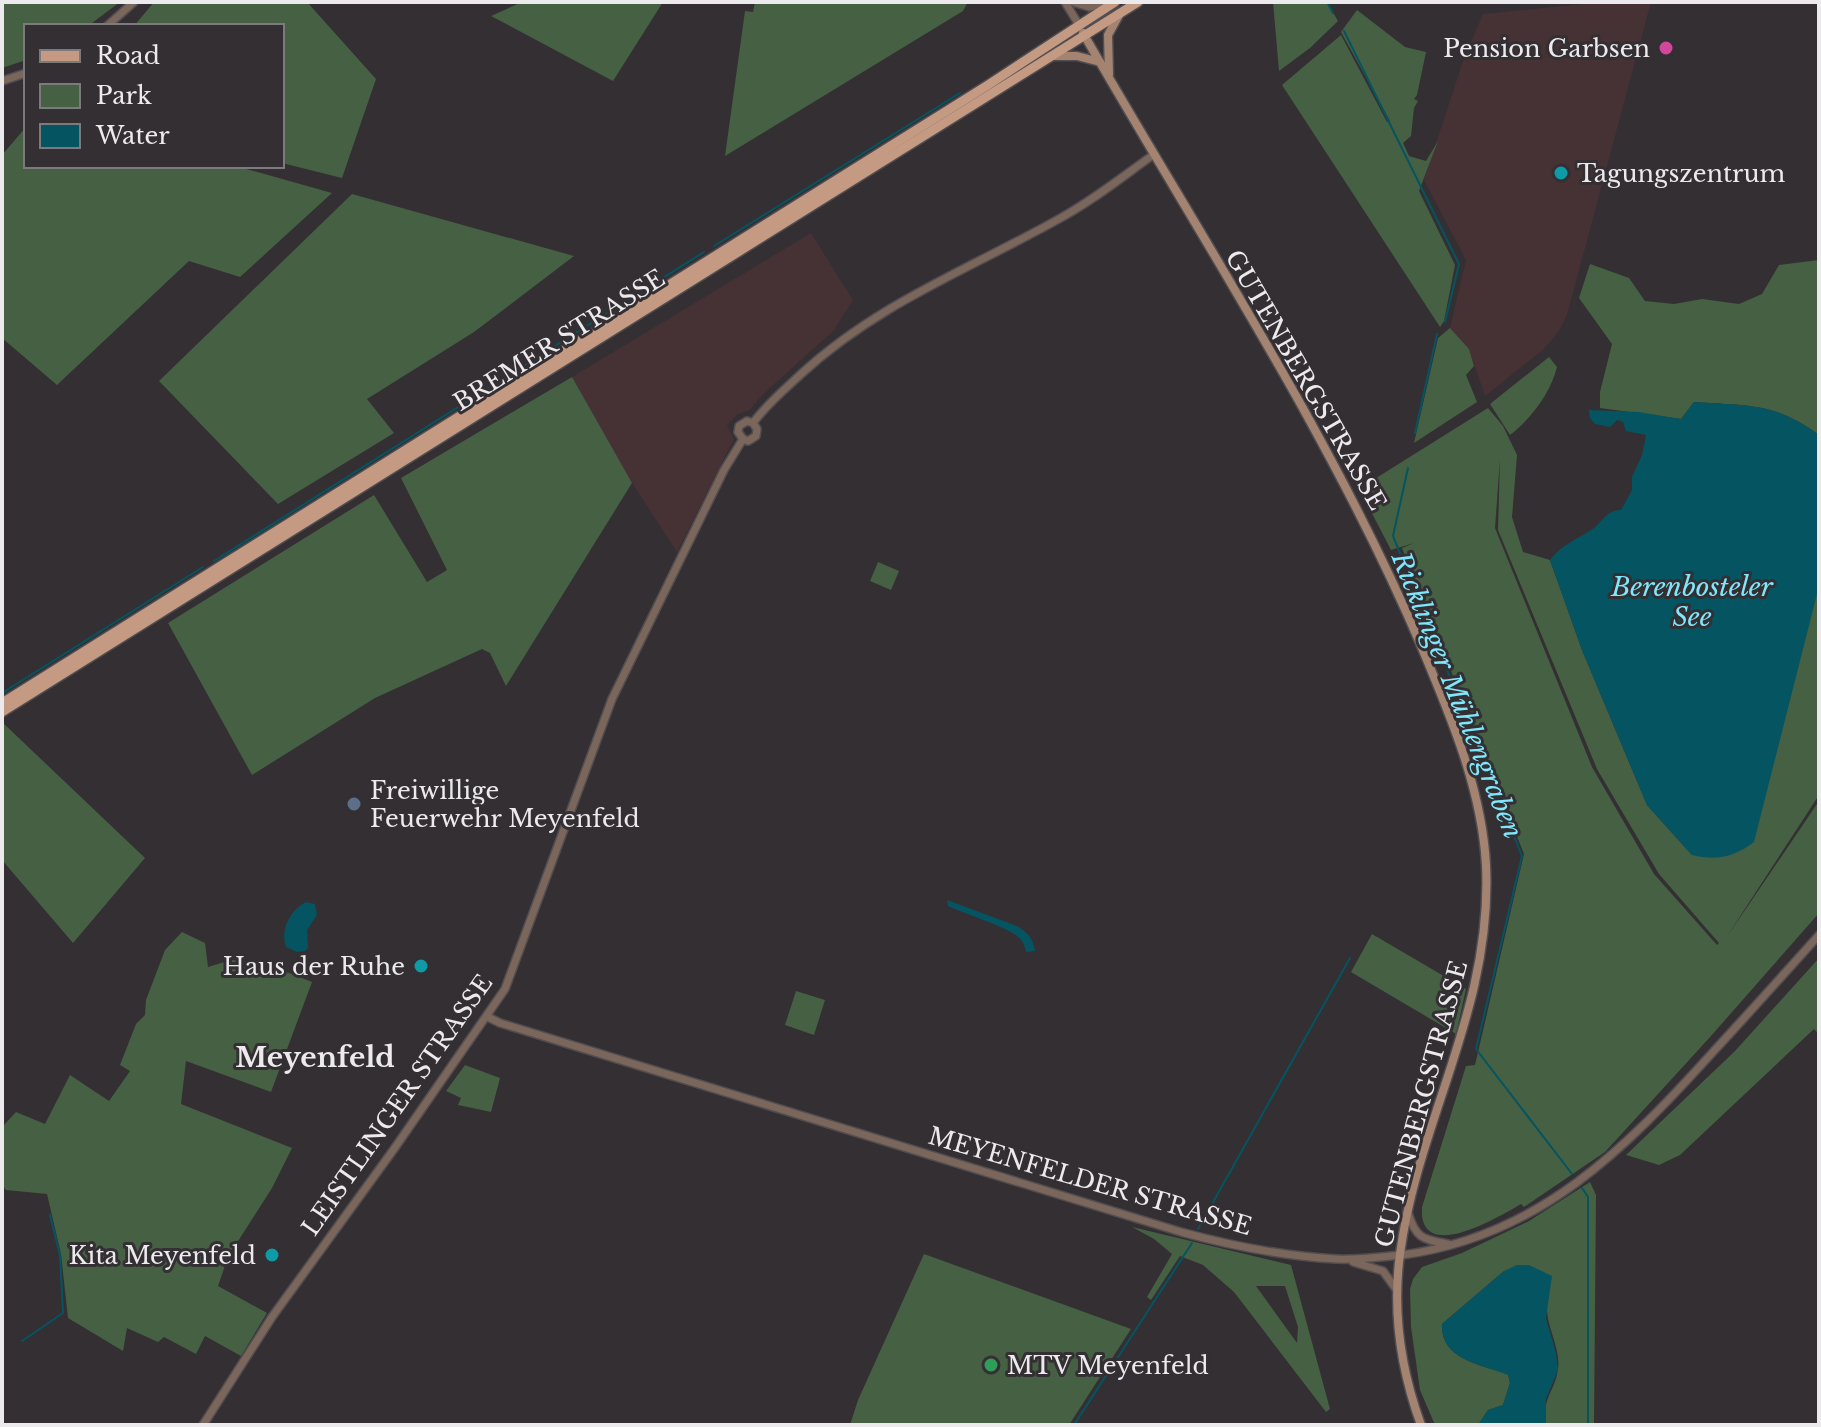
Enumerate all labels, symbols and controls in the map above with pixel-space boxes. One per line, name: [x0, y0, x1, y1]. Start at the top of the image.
legend: [24, 24, 284, 168]
place label: Pension Garbsen: [1443, 34, 1650, 63]
marker: Pension Garbsen: [1657, 39, 1675, 57]
text: Road: [96, 41, 160, 70]
text: Park: [96, 81, 152, 110]
text: Water: [95, 121, 170, 150]
place label: Tagungszentrum: [1577, 159, 1786, 188]
marker: Tagungszentrum: [1552, 164, 1570, 182]
street label: GUTENBERGSTRASSE: [1220, 245, 1392, 515]
street label: BREMER STRASSE: [448, 263, 670, 417]
water label: Ricklinger Mühlengraben: [1384, 546, 1529, 843]
water label: Berenbosteler See: [1610, 571, 1774, 633]
place label: Freiwillige Feuerwehr Meyenfeld: [370, 776, 640, 833]
marker: Freiwillige Feuerwehr Meyenfeld: [345, 795, 363, 813]
place label: Haus der Ruhe: [223, 952, 405, 981]
marker: Haus der Ruhe: [412, 957, 430, 975]
street label: GUTENBERGSTRASSE: [1369, 958, 1473, 1250]
street label: LEISTLINGER STRASSE: [296, 969, 498, 1241]
district label: Meyenfeld: [235, 1040, 395, 1075]
street label: MEYENFELDER STRASSE: [925, 1121, 1255, 1241]
place label: Kita Meyenfeld: [69, 1241, 256, 1270]
marker: Kita Meyenfeld: [263, 1246, 281, 1264]
place label: MTV Meyenfeld: [1007, 1351, 1209, 1380]
marker: MTV Meyenfeld: [982, 1356, 1000, 1374]

